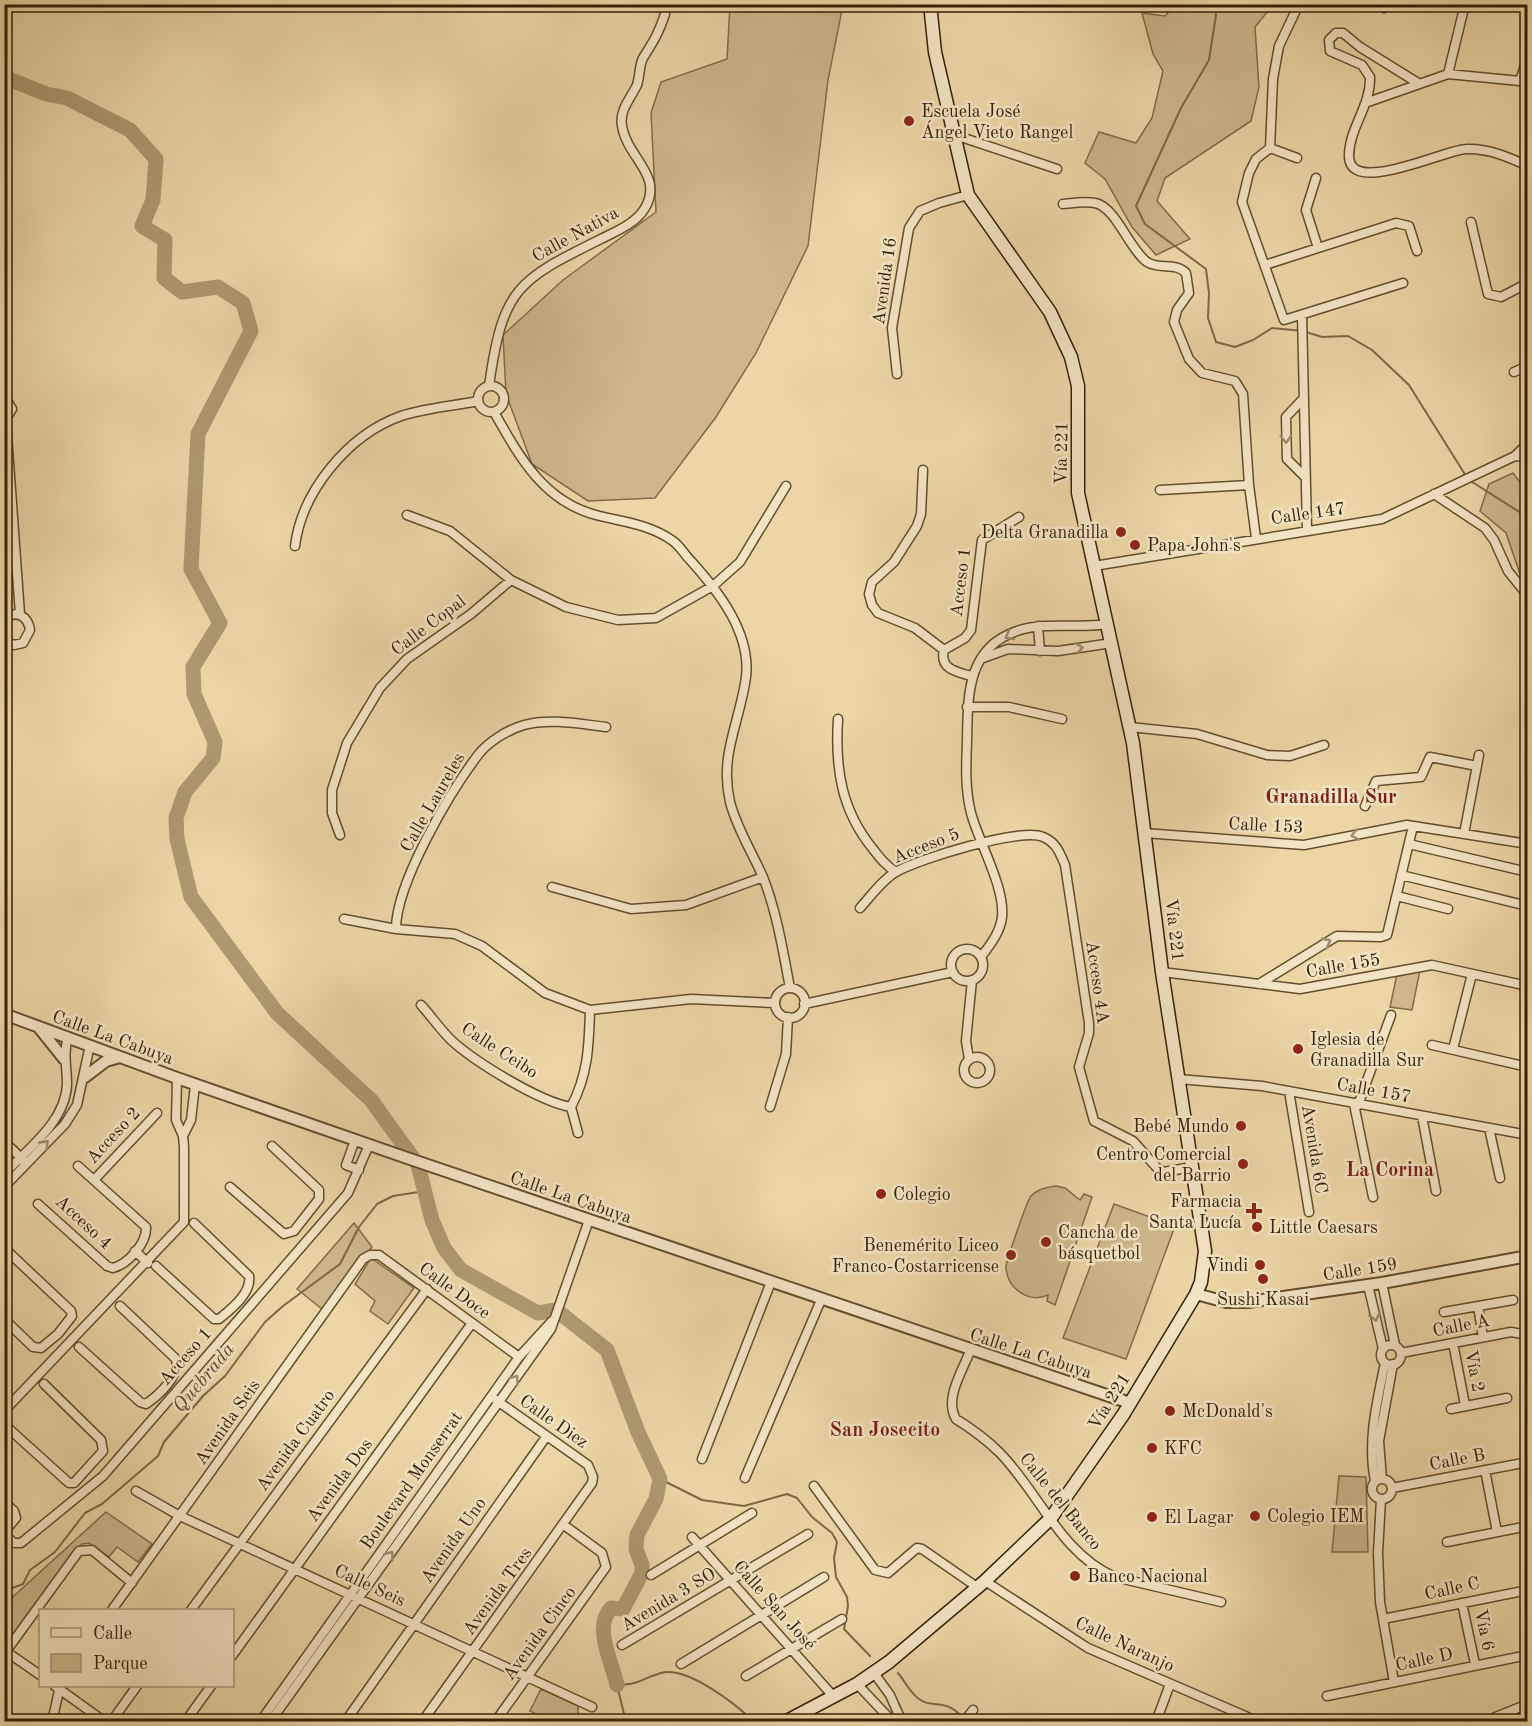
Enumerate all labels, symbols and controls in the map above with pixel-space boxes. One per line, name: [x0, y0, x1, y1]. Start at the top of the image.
place label: Escuela José Ángel Vieto Rangel: [921, 103, 1073, 142]
marker: Escuela José Ángel Vieto Rangel: [902, 114, 916, 128]
street label: Calle Nativa: [529, 204, 622, 266]
street label: Avenida 16: [870, 236, 900, 326]
street label: Vía 221: [1052, 421, 1072, 485]
one-way arrow: [1280, 434, 1293, 443]
street label: Calle 147: [1270, 500, 1347, 528]
place label: Delta Granadilla: [981, 524, 1109, 542]
marker: Delta Granadilla: [1114, 525, 1128, 539]
place label: Papa John's: [1147, 537, 1241, 555]
marker: Papa John's: [1128, 538, 1142, 552]
street label: Acceso 1: [948, 546, 974, 618]
street label: Calle Copal: [388, 592, 469, 659]
one-way arrow: [1005, 628, 1015, 640]
one-way arrow: [1074, 643, 1083, 655]
street label: Calle Laureles: [397, 750, 469, 855]
district label: Granadilla Sur: [1265, 788, 1397, 808]
street label: Calle 153: [1228, 815, 1304, 837]
street label: Acceso 5: [890, 825, 962, 867]
one-way arrow: [1350, 828, 1360, 841]
street label: Vía 221: [1161, 898, 1187, 963]
one-way arrow: [1320, 937, 1331, 949]
street label: Acceso 4A: [1082, 939, 1112, 1025]
street label: Calle 155: [1305, 951, 1382, 981]
street label: Calle La Cabuya: [50, 1008, 176, 1068]
street label: Calle Ceibo: [458, 1020, 541, 1082]
place label: Iglesia de Granadilla Sur: [1310, 1031, 1425, 1070]
marker: Iglesia de Granadilla Sur: [1291, 1042, 1305, 1056]
street label: Calle 157: [1335, 1076, 1412, 1106]
street label: Avenida 6C: [1298, 1103, 1330, 1195]
street label: Acceso 2: [83, 1104, 144, 1167]
place label: Bebé Mundo: [1133, 1118, 1229, 1136]
marker: Bebé Mundo: [1234, 1119, 1248, 1133]
one-way arrow: [38, 1141, 49, 1151]
place label: Centro Comercial del Barrio: [1096, 1146, 1231, 1185]
marker: Centro Comercial del Barrio: [1236, 1157, 1250, 1171]
district label: La Corina: [1346, 1161, 1434, 1181]
street label: Calle La Cabuya: [507, 1169, 634, 1227]
place label: Colegio: [893, 1186, 951, 1204]
marker: Colegio: [874, 1187, 888, 1201]
street label: Acceso 4: [52, 1192, 115, 1253]
place label: Farmacia Santa Lucía: [1149, 1193, 1242, 1232]
marker: Farmacia Santa Lucía: [1247, 1204, 1261, 1218]
place label: Little Caesars: [1269, 1219, 1378, 1237]
marker: Little Caesars: [1250, 1220, 1264, 1234]
place label: Cancha de básquetbol: [1058, 1224, 1140, 1263]
marker: Cancha de básquetbol: [1039, 1235, 1053, 1249]
place label: Benemérito Liceo Franco-Costarricense: [832, 1237, 999, 1276]
marker: Benemérito Liceo Franco-Costarricense: [1004, 1248, 1018, 1262]
street label: Calle 159: [1322, 1255, 1399, 1285]
place label: Vindi: [1206, 1257, 1248, 1275]
marker: Vindi: [1253, 1258, 1267, 1272]
street label: Calle Doce: [416, 1259, 493, 1323]
marker: Sushi Kasai: [1256, 1272, 1270, 1286]
place label: Sushi Kasai: [1217, 1291, 1309, 1309]
one-way arrow: [1368, 1311, 1381, 1321]
street label: Calle A: [1431, 1312, 1491, 1340]
street label: Acceso 1: [156, 1324, 215, 1389]
street label: Calle La Cabuya: [967, 1326, 1094, 1382]
water label: Quebrada: [170, 1339, 239, 1417]
street label: Vía 2: [1461, 1349, 1487, 1394]
street label: Vía 221: [1085, 1370, 1134, 1433]
one-way arrow: [508, 1375, 519, 1386]
street label: Avenida Seis: [192, 1376, 264, 1469]
street label: Avenida Cuatro: [253, 1386, 339, 1495]
street label: Calle Diez: [516, 1392, 591, 1452]
place label: McDonald's: [1182, 1403, 1273, 1421]
marker: McDonald's: [1163, 1404, 1177, 1418]
street label: Boulevard Monserrat: [358, 1408, 466, 1553]
district label: San Josecito: [830, 1421, 940, 1441]
street label: Avenida Dos: [304, 1435, 376, 1526]
place label: KFC: [1164, 1440, 1202, 1458]
marker: KFC: [1145, 1441, 1159, 1455]
street label: Calle B: [1428, 1446, 1487, 1474]
street label: Calle del Banco: [1016, 1450, 1105, 1554]
street label: Avenida Uno: [418, 1494, 490, 1587]
place label: Colegio IEM: [1267, 1508, 1364, 1526]
place label: El Lagar: [1164, 1509, 1234, 1527]
marker: Colegio IEM: [1248, 1509, 1262, 1523]
marker: El Lagar: [1145, 1510, 1159, 1524]
street label: Avenida Tres: [460, 1544, 536, 1639]
one-way arrow: [382, 1550, 393, 1561]
street label: Calle San José: [730, 1557, 819, 1654]
street label: Calle Seis: [331, 1562, 408, 1610]
street label: Avenida 3 SO: [618, 1565, 719, 1635]
place label: Banco Nacional: [1087, 1568, 1208, 1586]
marker: Banco Nacional: [1068, 1569, 1082, 1583]
street label: Calle C: [1423, 1574, 1481, 1604]
street label: Avenida Cinco: [500, 1583, 580, 1684]
street label: Vía 6: [1471, 1608, 1497, 1653]
legend: [39, 1609, 234, 1687]
street label: Calle Naranjo: [1072, 1614, 1177, 1676]
text: Calle: [93, 1625, 132, 1643]
street label: Calle D: [1394, 1645, 1454, 1675]
text: Parque: [93, 1655, 148, 1673]

